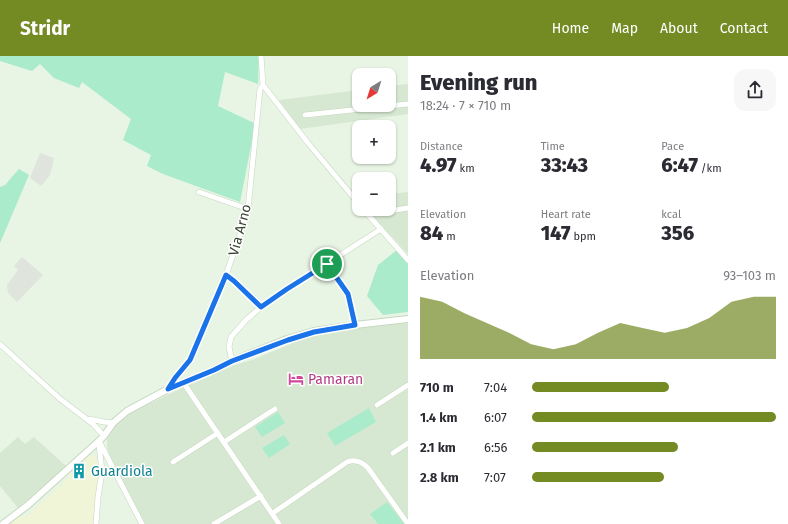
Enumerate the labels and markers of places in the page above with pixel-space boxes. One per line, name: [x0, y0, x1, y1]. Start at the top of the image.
pin: [310, 247, 344, 281]
hotel icon: Pamaran: [287, 370, 305, 388]
place label: Pamaran: [308, 371, 363, 388]
building icon: Guardiola: [70, 462, 88, 480]
place label: Guardiola: [91, 463, 153, 480]

